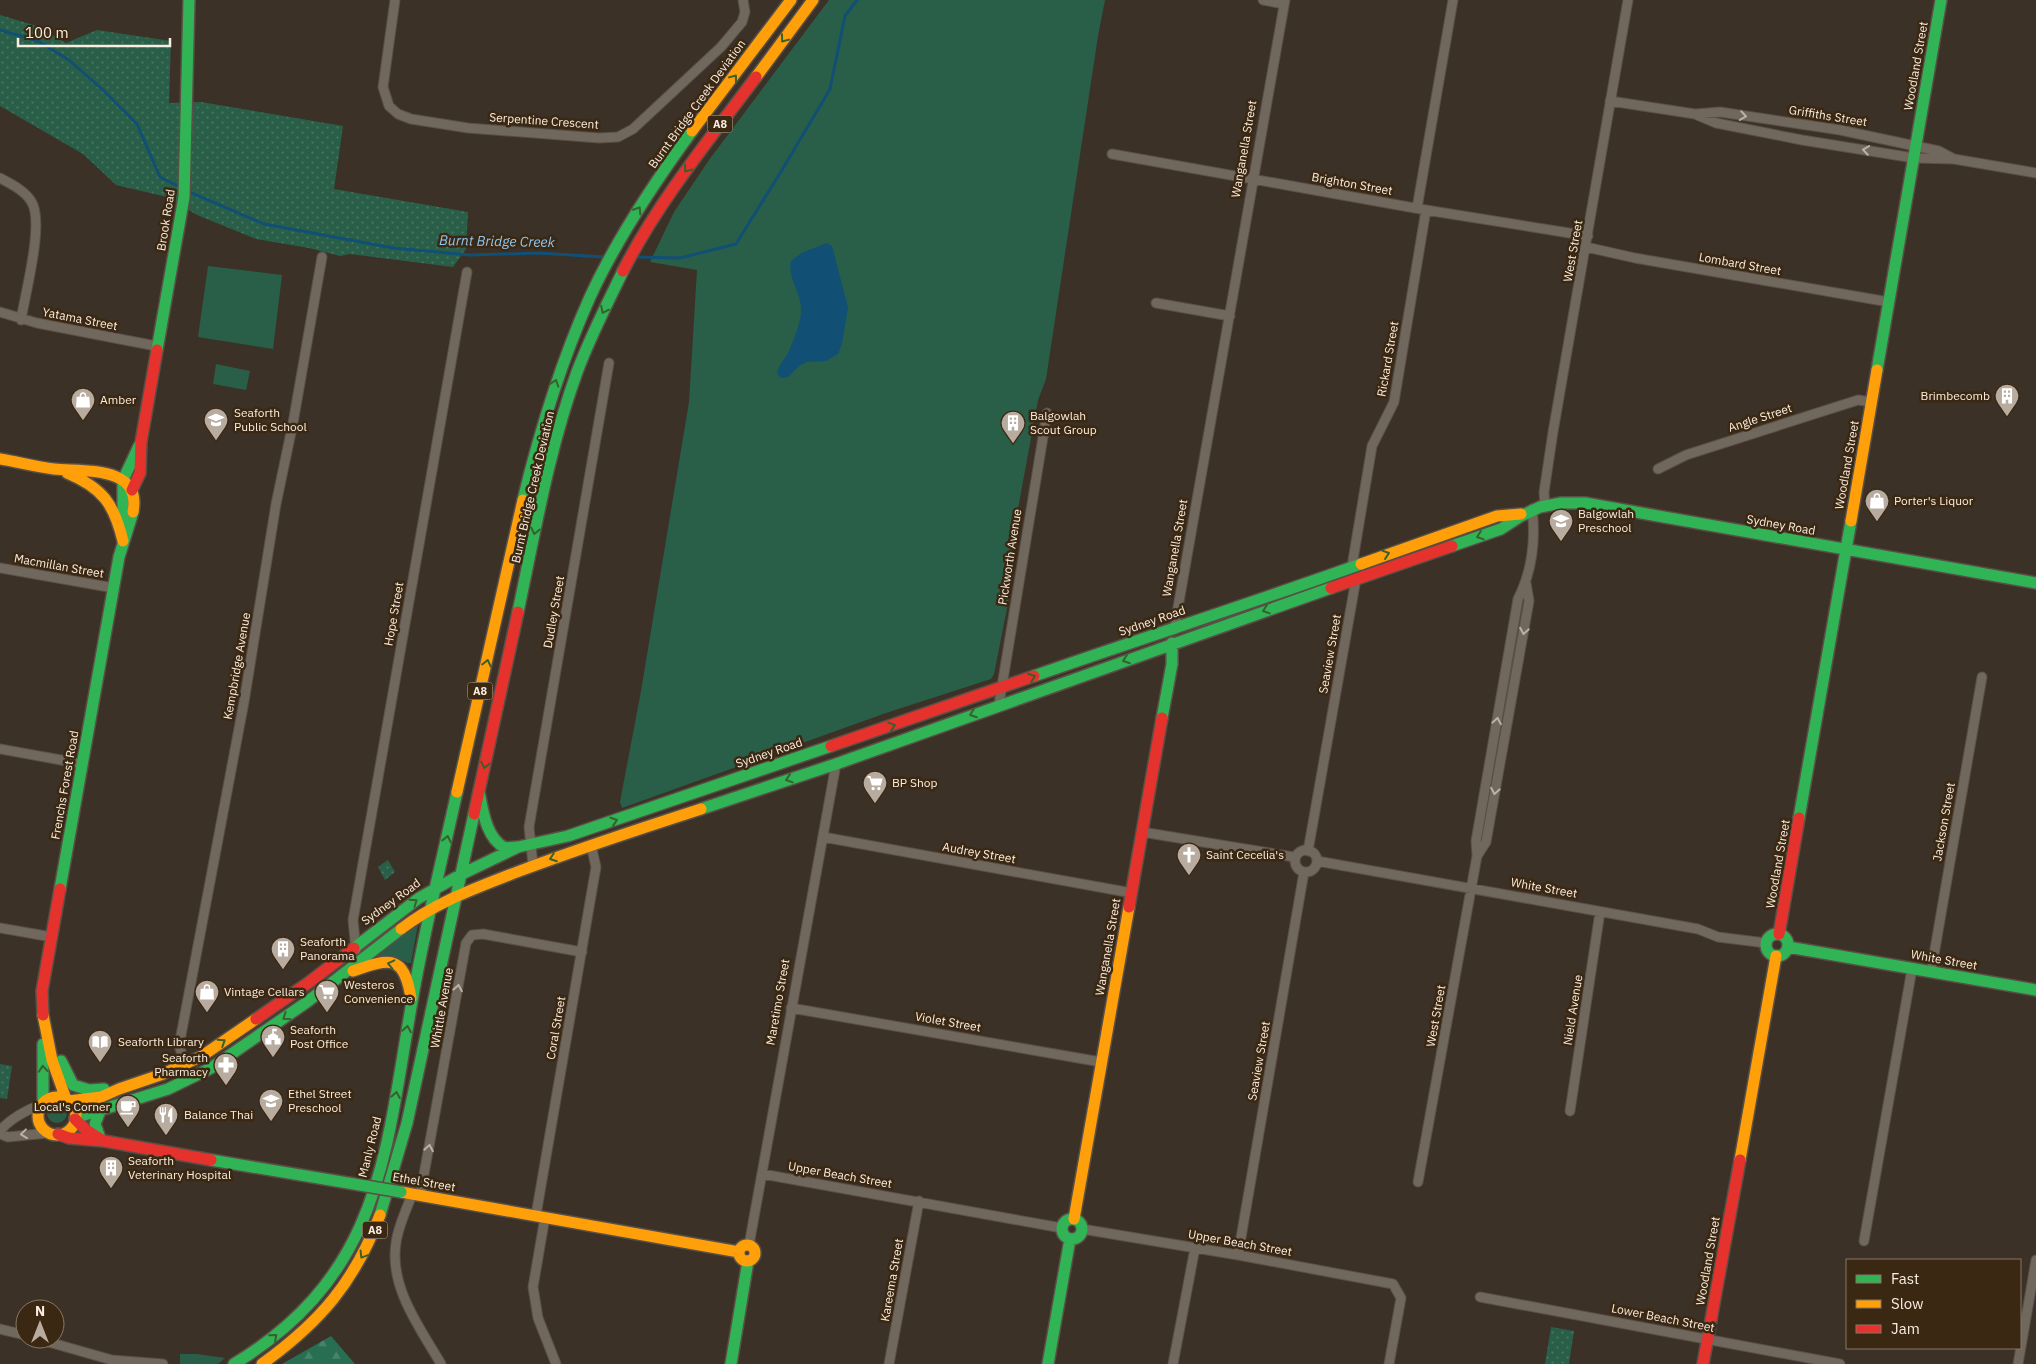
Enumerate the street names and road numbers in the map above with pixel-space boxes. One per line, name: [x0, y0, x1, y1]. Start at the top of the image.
street label: Woodland Street: [1900, 20, 1931, 112]
street label: Burnt Bridge Creek Deviation: [645, 36, 748, 171]
street label: Wanganella Street: [1228, 99, 1259, 199]
street label: Griffiths Street: [1788, 102, 1868, 129]
street label: Serpentine Crescent: [489, 109, 599, 132]
road number: A8: [708, 116, 732, 132]
street label: Brighton Street: [1310, 169, 1394, 198]
street label: Brook Road: [153, 188, 178, 252]
street label: West Street: [1560, 219, 1585, 283]
street label: Lombard Street: [1698, 249, 1783, 278]
street label: Yatama Street: [41, 304, 119, 333]
street label: Rickard Street: [1373, 320, 1402, 398]
street label: Angle Street: [1726, 400, 1794, 435]
street label: Burnt Bridge Creek Deviation: [508, 409, 557, 564]
street label: Woodland Street: [1831, 419, 1862, 511]
street label: Wanganella Street: [1159, 498, 1190, 598]
street label: Pickworth Avenue: [995, 507, 1025, 606]
street label: Sydney Road: [1746, 511, 1817, 538]
street label: Macmillan Street: [13, 550, 105, 581]
street label: Dudley Street: [540, 574, 567, 649]
street label: Hope Street: [381, 581, 406, 647]
street label: Sydney Road: [1116, 602, 1187, 639]
street label: Kempbridge Avenue: [220, 611, 253, 721]
street label: Seaview Street: [1315, 613, 1344, 695]
road number: A8: [468, 682, 492, 699]
street label: Frenchs Forest Road: [48, 729, 81, 840]
street label: Sydney Road: [733, 734, 804, 771]
street label: Jackson Street: [1929, 781, 1958, 863]
street label: Woodland Street: [1762, 818, 1793, 910]
street label: Audrey Street: [941, 839, 1017, 866]
street label: White Street: [1510, 874, 1578, 901]
street label: Sydney Road: [358, 875, 423, 928]
street label: Wanganella Street: [1092, 897, 1123, 997]
street label: White Street: [1910, 946, 1978, 973]
street label: Maretimo Street: [763, 958, 792, 1046]
street label: Whittle Avenue: [427, 966, 456, 1049]
street label: Nield Avenue: [1560, 973, 1586, 1046]
street label: West Street: [1423, 984, 1448, 1048]
street label: Coral Street: [543, 995, 568, 1061]
street label: Violet Street: [914, 1008, 982, 1035]
street label: Seaview Street: [1244, 1020, 1273, 1102]
street label: Manly Road: [355, 1115, 384, 1179]
street label: Upper Beach Street: [787, 1158, 893, 1191]
street label: Ethel Street: [391, 1169, 457, 1194]
street label: Woodland Street: [1692, 1215, 1723, 1307]
road number: A8: [362, 1222, 388, 1238]
street label: Upper Beach Street: [1187, 1226, 1293, 1259]
street label: Kareema Street: [877, 1237, 906, 1323]
street label: Lower Beach Street: [1610, 1300, 1716, 1335]

